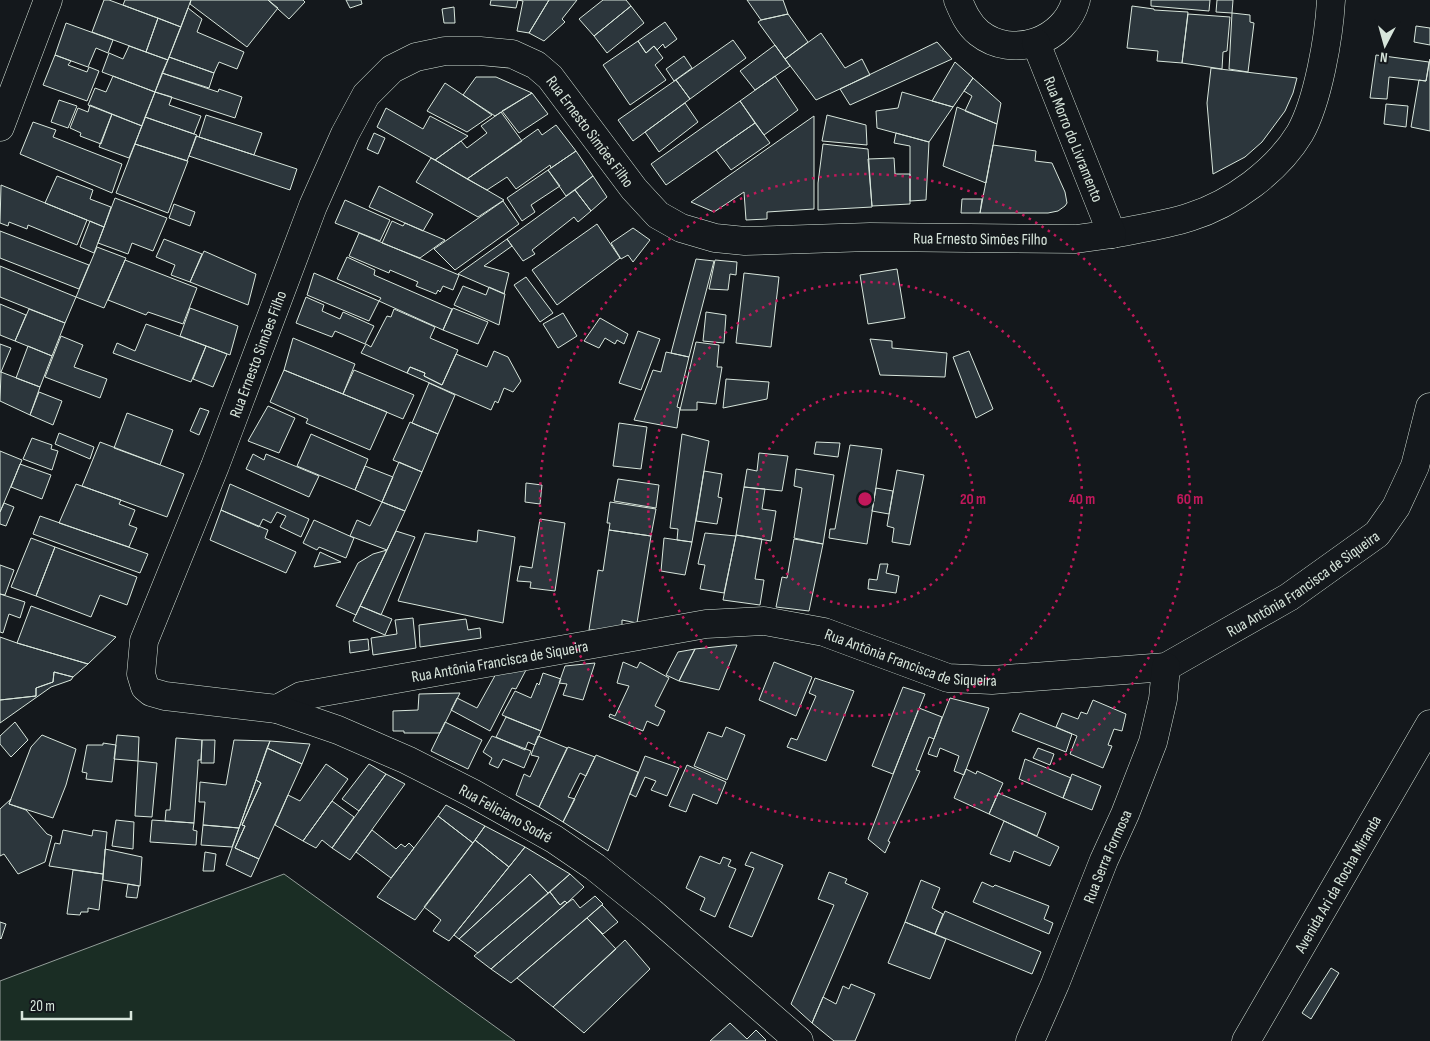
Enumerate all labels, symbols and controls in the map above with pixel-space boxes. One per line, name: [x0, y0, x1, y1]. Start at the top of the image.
north arrow: [1360, 20, 1410, 70]
text: N: [1379, 49, 1388, 66]
street label: Rua Ernesto Simões Filho: [542, 73, 637, 191]
street label: Rua Morro do Livramento: [1039, 74, 1106, 205]
street label: Rua Ernesto Simões Filho: [913, 229, 1047, 250]
street label: Rua Ernesto Simões Filho: [226, 288, 291, 421]
centre of rings: [856, 490, 874, 508]
text: 20 m: [960, 490, 986, 509]
text: 40 m: [1069, 490, 1095, 509]
text: 60 m: [1177, 490, 1203, 509]
street label: Rua Antônia Francisca de Siqueira: [1224, 527, 1384, 642]
street label: Rua Antônia Francisca de Siqueira: [822, 625, 997, 691]
street label: Rua Antônia Francisca de Siqueira: [410, 637, 590, 687]
street label: Rua Feliciano Sodré: [455, 781, 555, 848]
street label: Rua Serra Formosa: [1080, 808, 1137, 906]
street label: Avenida Ari da Rocha Miranda: [1291, 812, 1386, 957]
scale bar: [22, 988, 131, 1020]
text: 20 m: [30, 997, 55, 1016]

